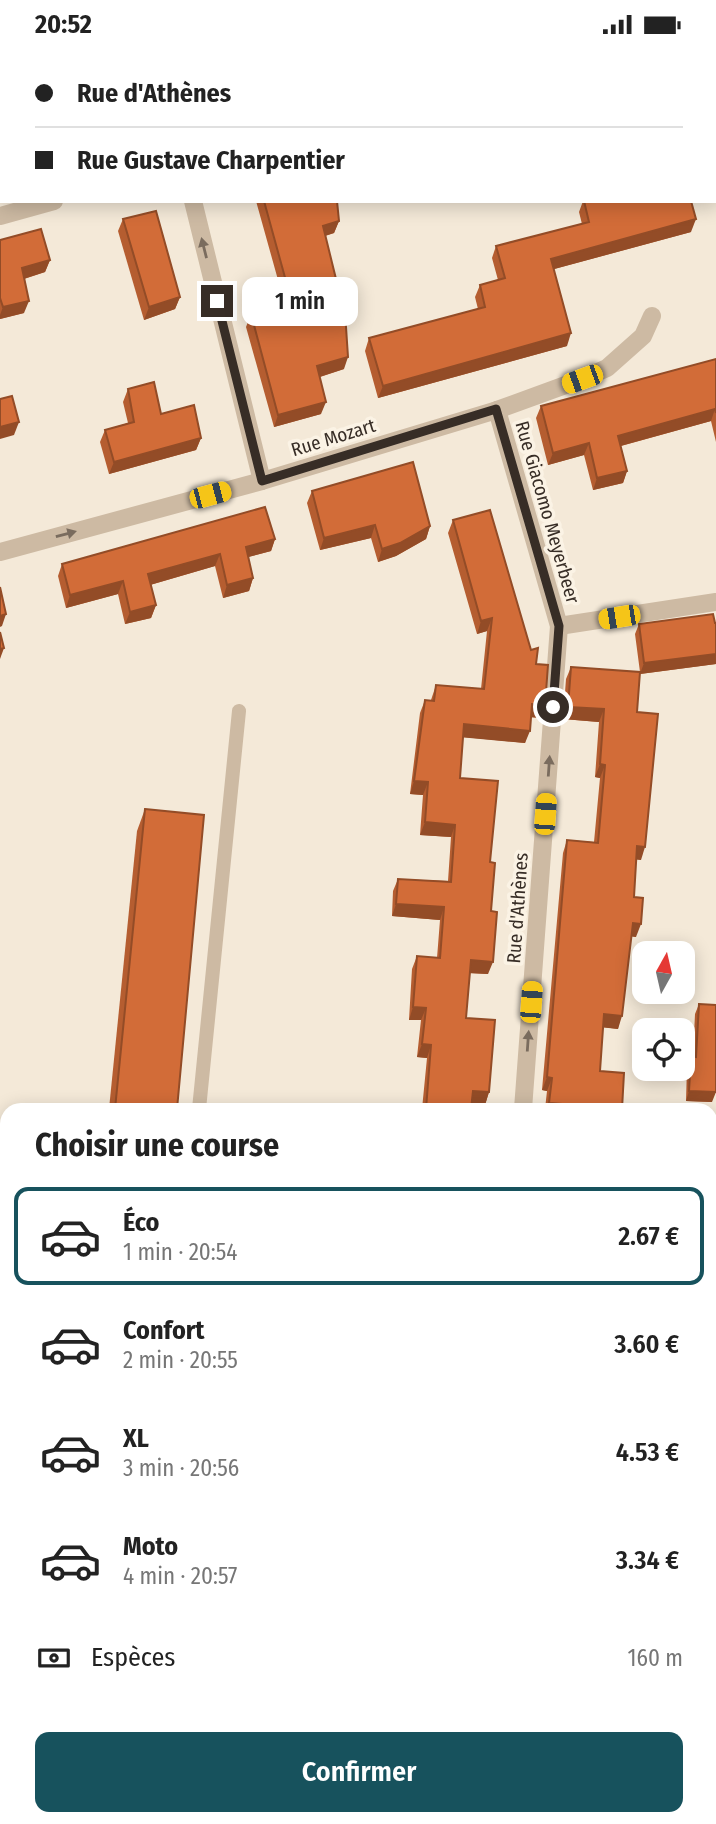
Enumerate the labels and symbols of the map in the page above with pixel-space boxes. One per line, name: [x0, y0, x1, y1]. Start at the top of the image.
one-way arrow: [198, 237, 209, 259]
callout: 1 min: [242, 277, 357, 325]
route end: [201, 285, 233, 317]
car: [559, 362, 606, 396]
street label: Rue Mozart: [288, 414, 379, 461]
street label: Rue Giacomo Meyerbeer: [510, 418, 585, 606]
car: [187, 479, 234, 511]
one-way arrow: [56, 529, 77, 539]
car: [597, 603, 642, 631]
route start: [537, 691, 569, 723]
one-way arrow: [544, 754, 555, 776]
car: [534, 792, 557, 836]
street label: Rue d'Athènes: [502, 852, 533, 964]
north arrow: [632, 941, 695, 1005]
car: [520, 980, 543, 1024]
one-way arrow: [523, 1030, 534, 1052]

